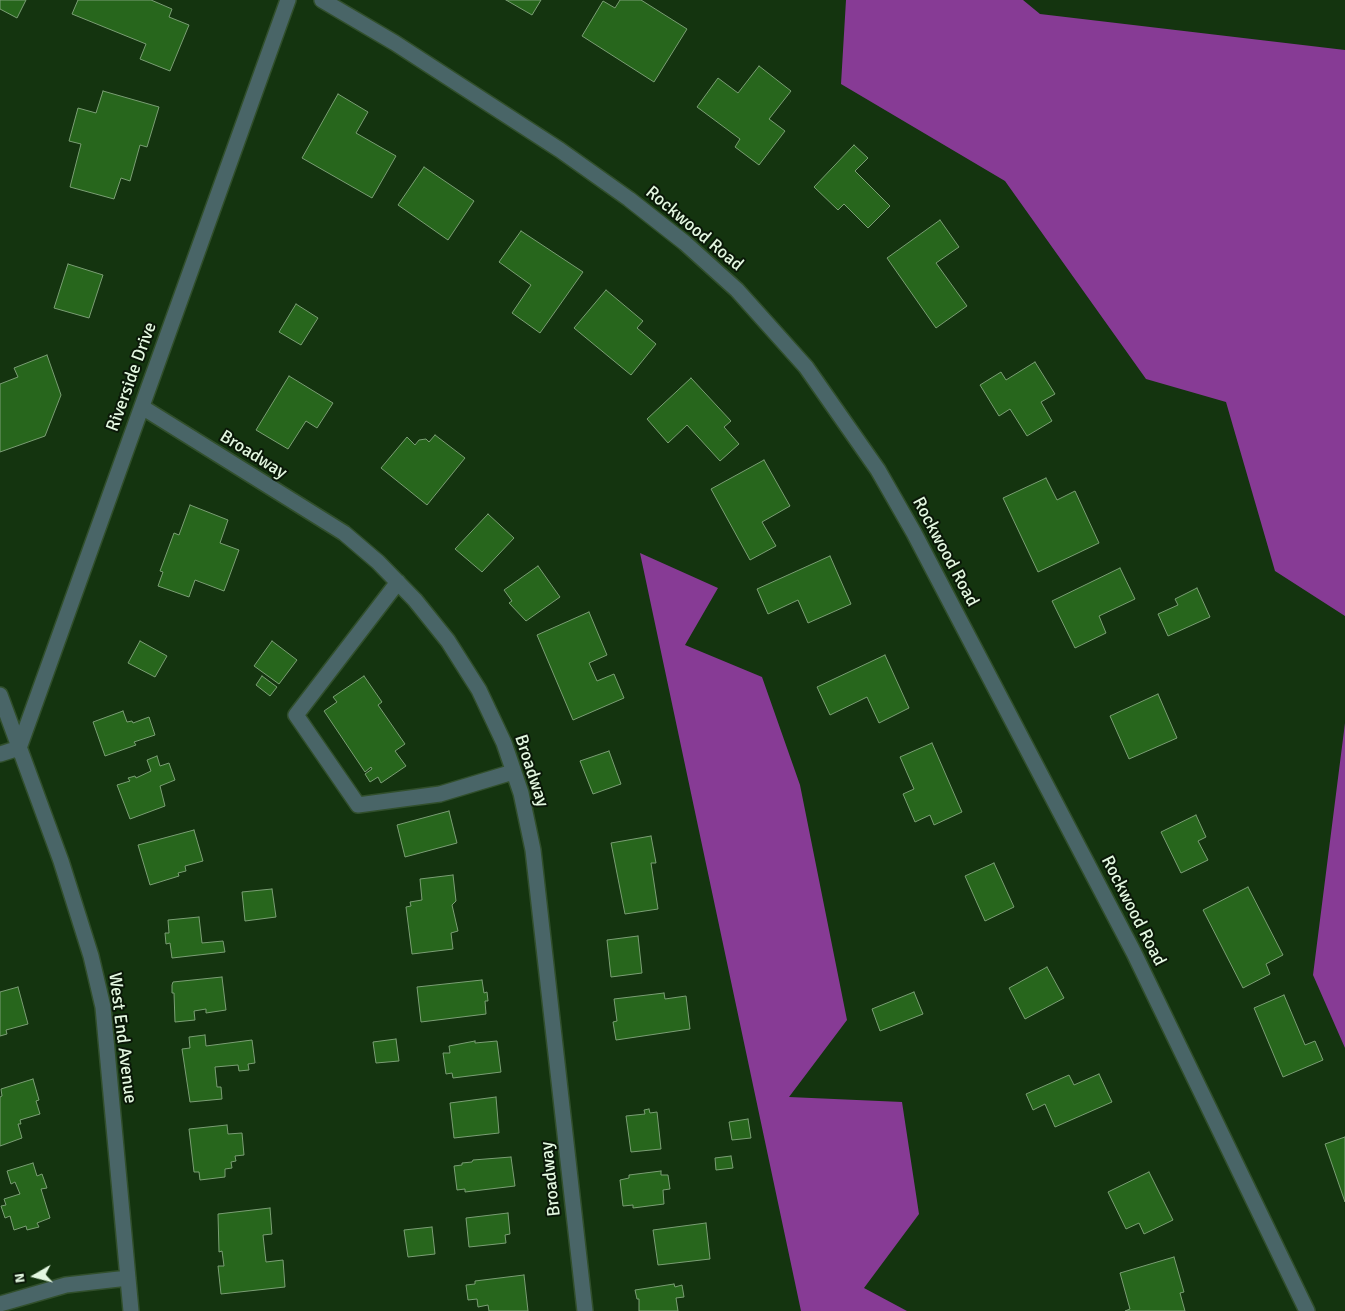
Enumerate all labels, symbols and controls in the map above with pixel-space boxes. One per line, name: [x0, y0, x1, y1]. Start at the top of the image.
street label: Rockwood Road: [641, 182, 747, 276]
street label: Riverside Drive: [102, 319, 162, 435]
street label: Broadway: [215, 426, 291, 484]
street label: Rockwood Road: [907, 494, 983, 610]
street label: Broadway: [509, 732, 553, 810]
street label: Rockwood Road: [1096, 852, 1170, 970]
street label: West End Avenue: [103, 971, 141, 1105]
street label: Broadway: [536, 1141, 566, 1217]
north arrow: [10, 1251, 60, 1301]
text: N: [11, 1272, 29, 1284]

